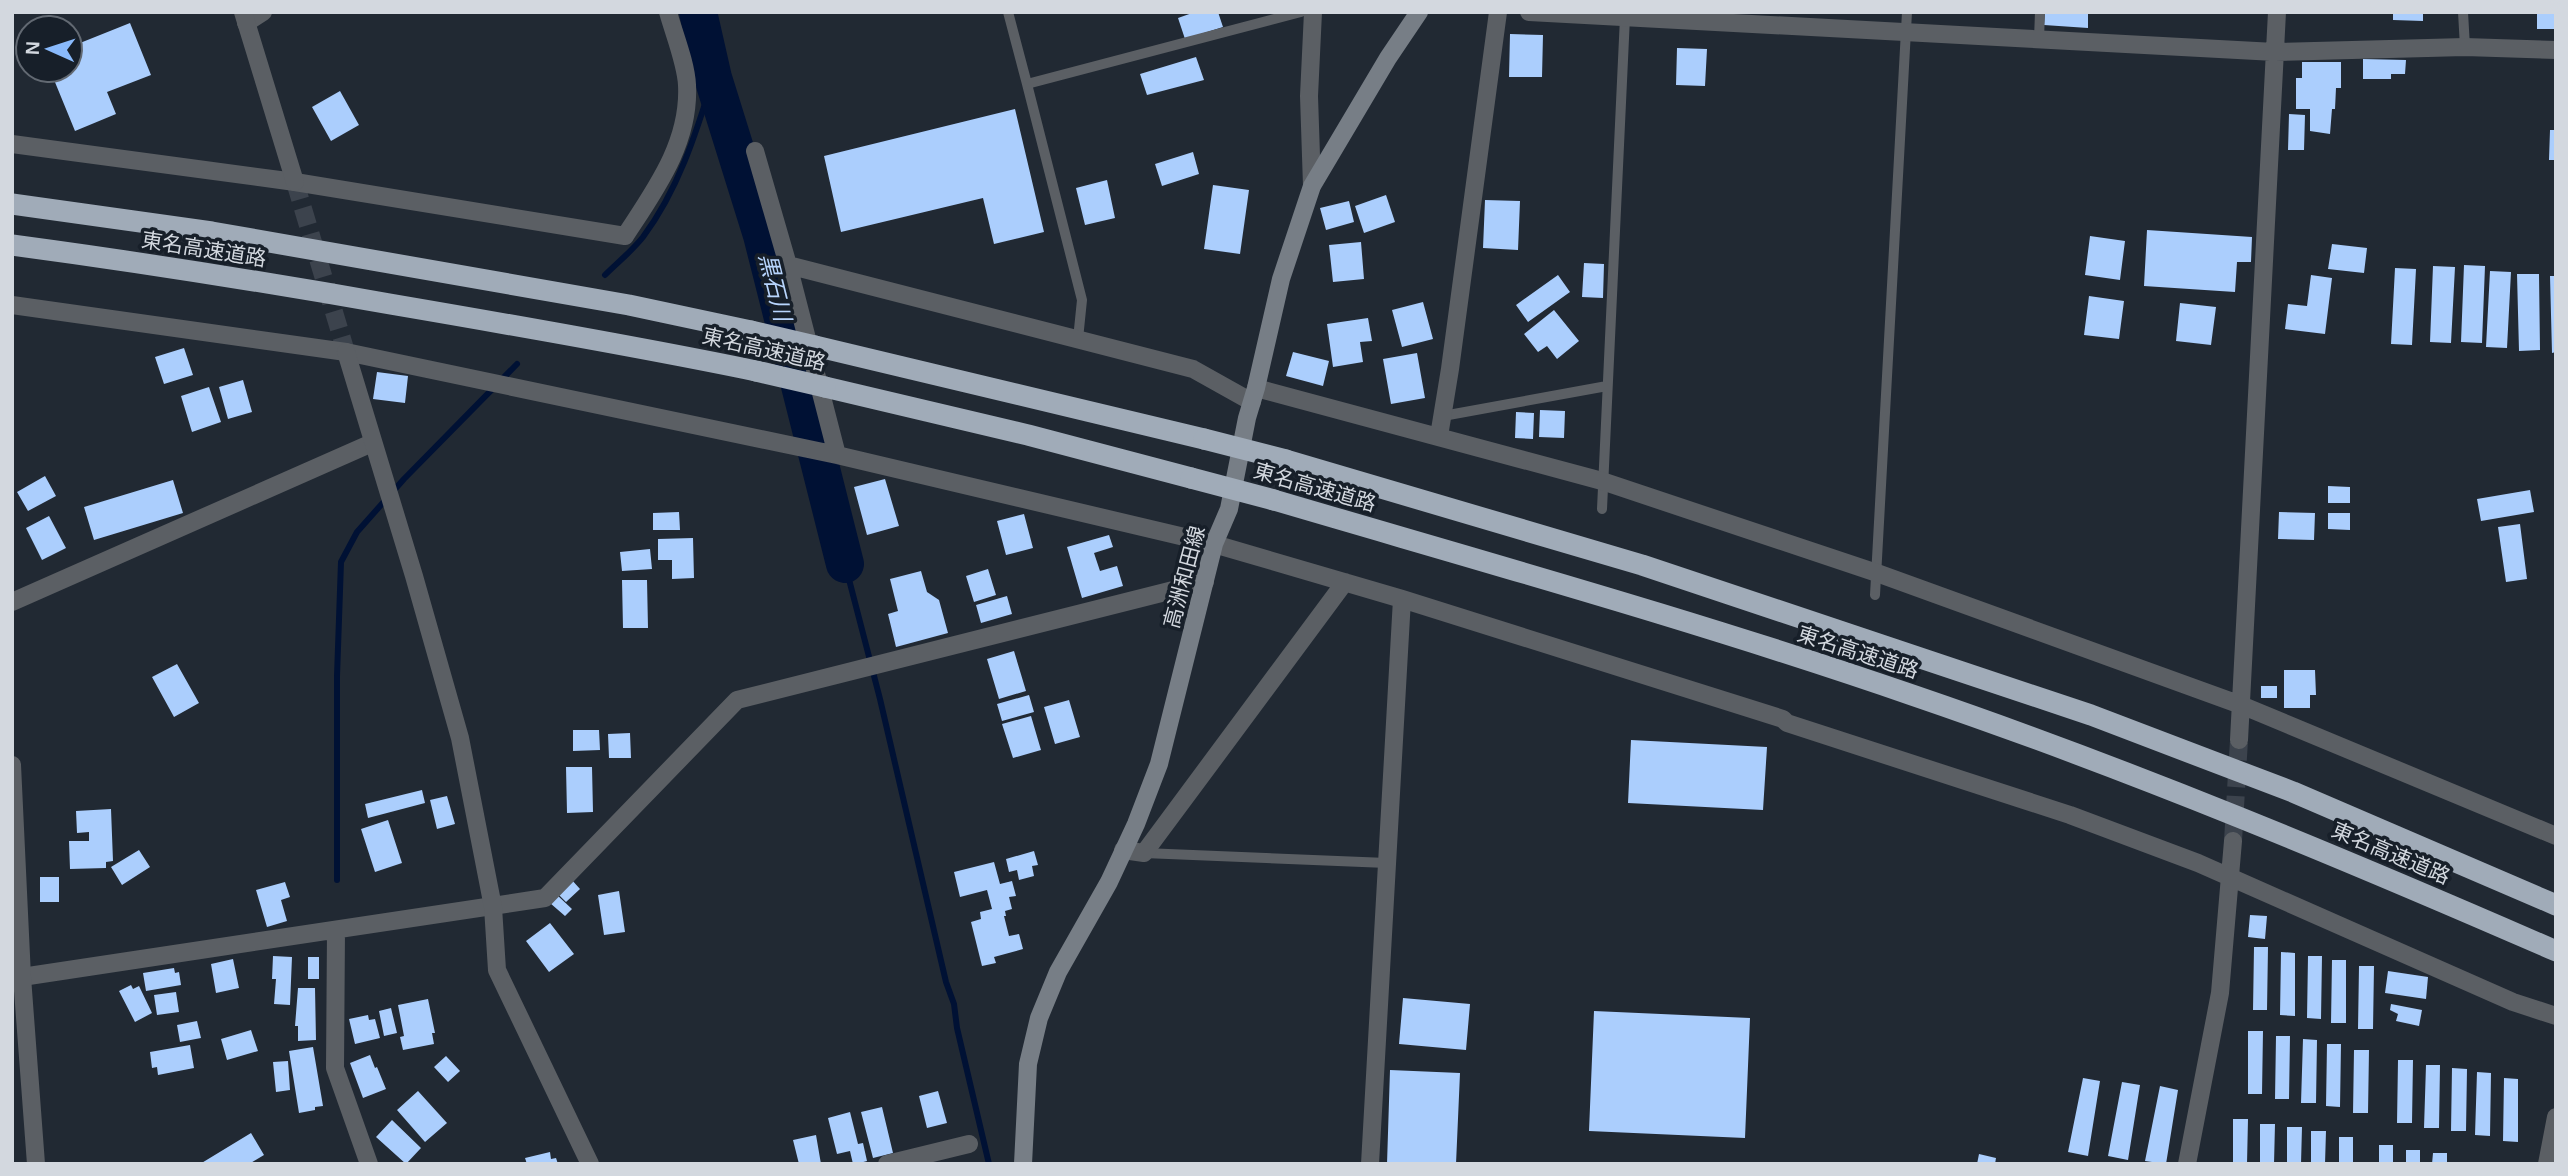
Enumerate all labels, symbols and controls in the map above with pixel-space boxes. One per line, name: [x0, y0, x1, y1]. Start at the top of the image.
north arrow: [14, 14, 84, 84]
text: N: [22, 41, 43, 56]
street label: 東名高速道路: [140, 228, 268, 270]
water label: 黒石川: [754, 250, 797, 327]
street label: 東名高速道路: [700, 324, 828, 374]
street label: 東名高速道路: [1251, 459, 1379, 515]
street label: 高洲和田線: [1159, 523, 1209, 631]
street label: 東名高速道路: [1795, 622, 1921, 682]
street label: 東名高速道路: [2329, 818, 2453, 888]

